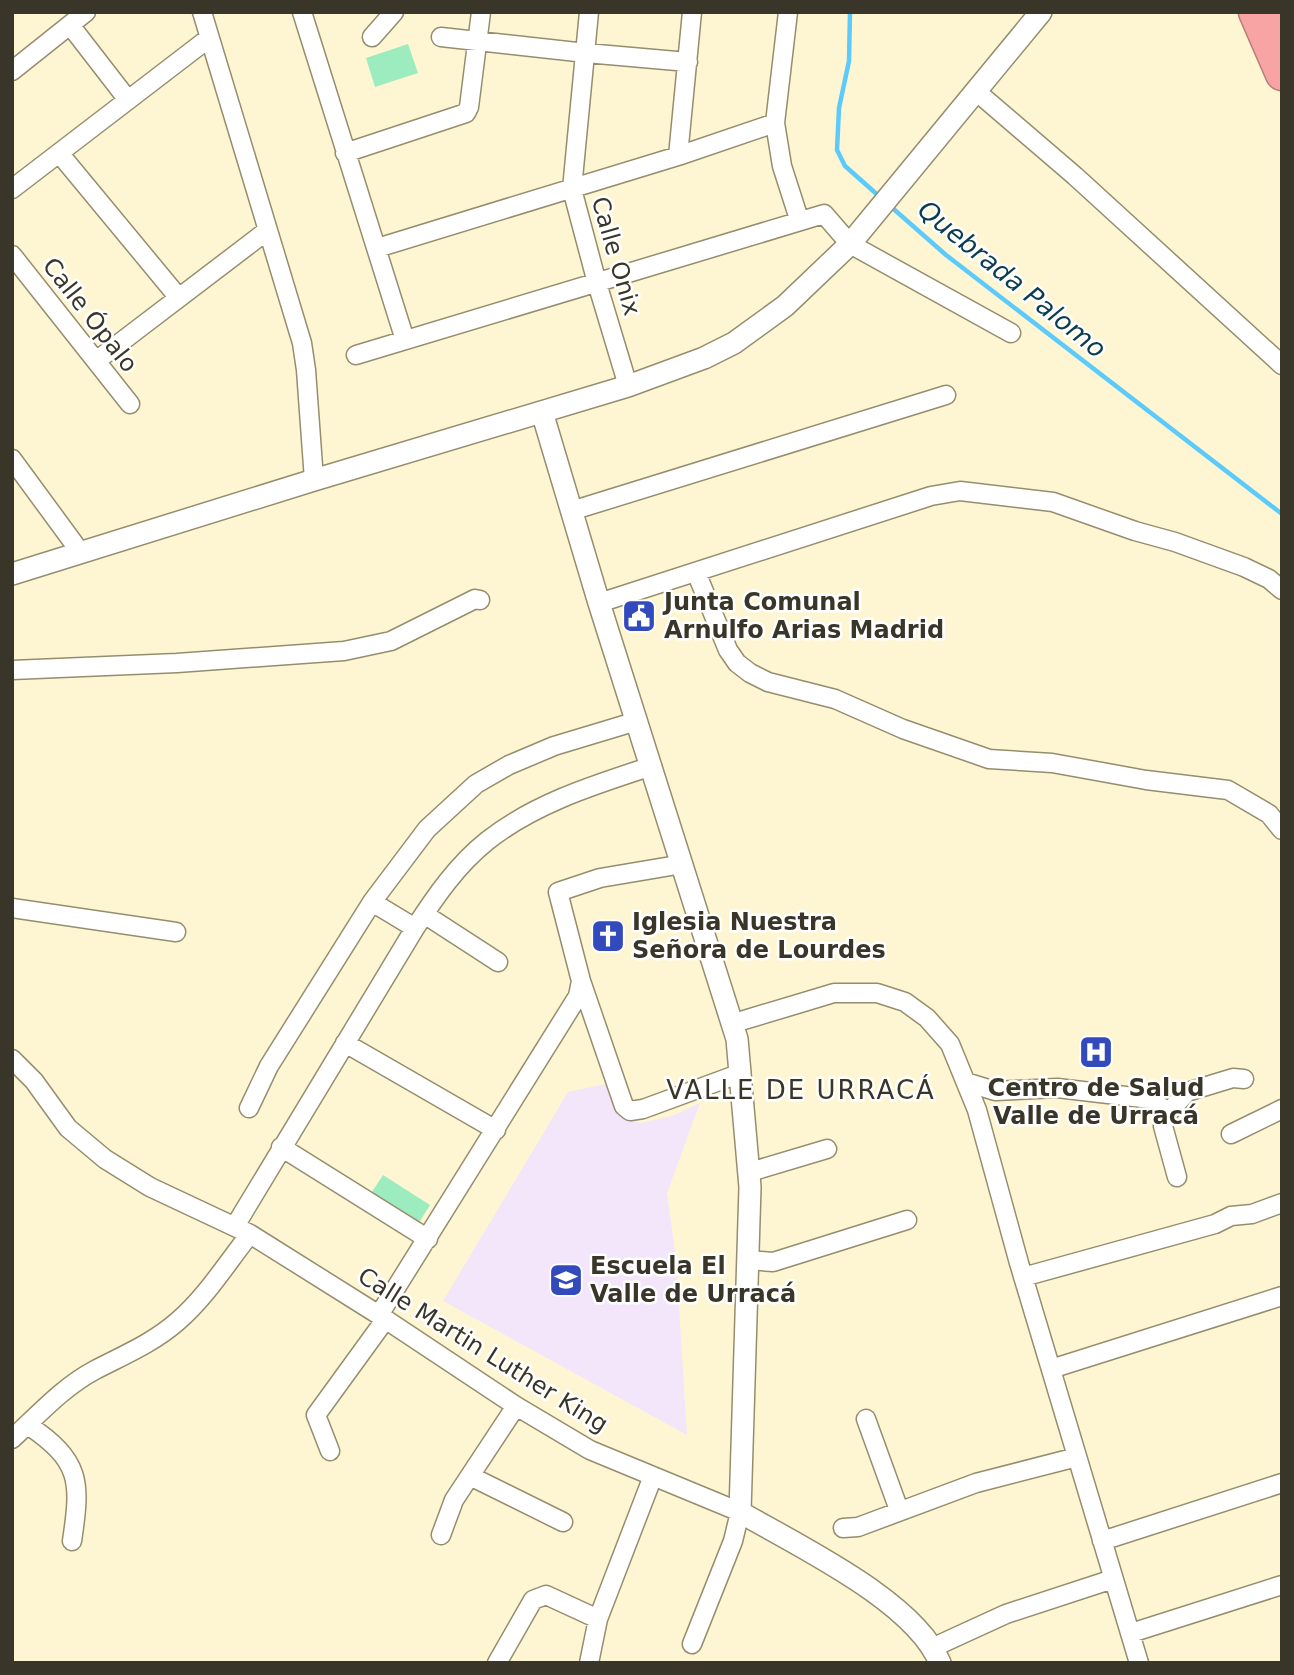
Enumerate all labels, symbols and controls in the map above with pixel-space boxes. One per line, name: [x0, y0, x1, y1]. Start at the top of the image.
street label: Calle Onix: [586, 193, 646, 319]
water label: Quebrada Palomo: [912, 194, 1112, 364]
street label: Calle Ópalo: [37, 251, 145, 378]
place label: Junta Comunal Arnulfo Arias Madrid: [662, 588, 944, 644]
public building icon: Junta Comunal Arnulfo Arias Madrid: [620, 597, 658, 635]
place label: Iglesia Nuestra Señora de Lourdes: [632, 908, 886, 964]
church icon: Iglesia Nuestra Señora de Lourdes: [589, 917, 627, 955]
hospital icon: Centro de Salud Valle de Urracá: [1077, 1033, 1115, 1071]
district label: VALLE DE URRACÁ: [666, 1074, 936, 1105]
place label: Centro de Salud Valle de Urracá: [988, 1074, 1204, 1130]
place label: Escuela El Valle de Urracá: [590, 1252, 796, 1308]
street label: Calle Martin Luther King: [353, 1261, 613, 1439]
school or university icon: Escuela El Valle de Urracá: [547, 1261, 585, 1299]

